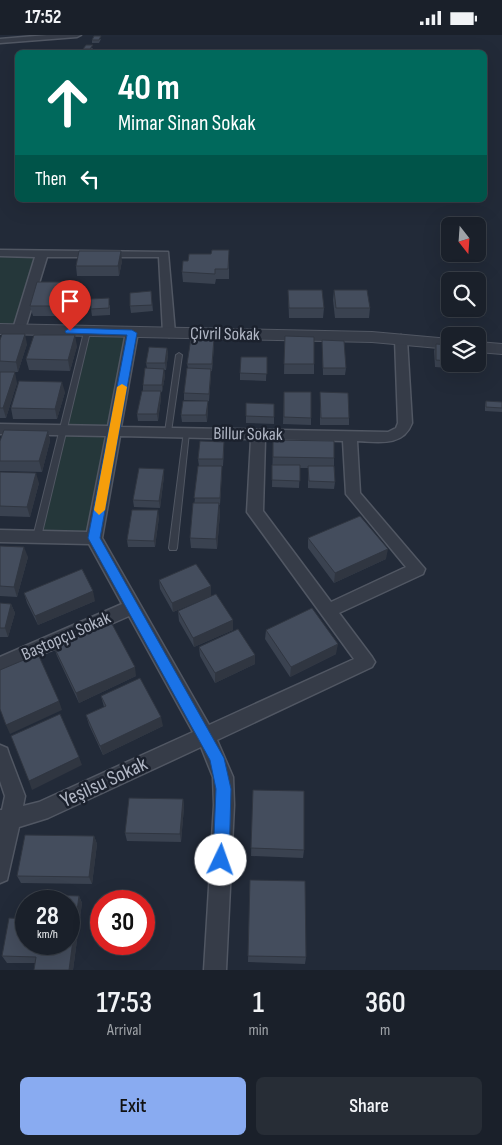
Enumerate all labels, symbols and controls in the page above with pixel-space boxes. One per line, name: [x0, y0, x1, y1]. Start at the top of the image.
text: 17:52: [25, 6, 61, 29]
text: 40 m: [118, 67, 180, 110]
icon: ahead: [35, 70, 100, 135]
text: Mimar Sinan Sokak: [118, 110, 256, 137]
icon: left: [76, 165, 104, 193]
text: Then: [35, 168, 66, 191]
north arrow: [441, 217, 486, 263]
map controls: [441, 217, 486, 372]
button: search: [441, 272, 486, 317]
pin: [49, 280, 91, 331]
icon: arrive: [56, 287, 84, 315]
street label: Çivril Sokak: [190, 323, 260, 345]
button: layers: [441, 327, 486, 372]
street label: Billur Sokak: [213, 423, 283, 445]
street label: Baştopçu Sokak: [18, 607, 114, 665]
street label: Yeşilsu Sokak: [57, 751, 151, 813]
position arrow: [194, 833, 246, 885]
speed limit sign: 30: [90, 890, 155, 955]
text: 28: [36, 901, 59, 932]
text: km/h: [37, 927, 58, 942]
text: 17:53: [96, 985, 152, 1021]
text: 1: [253, 985, 264, 1021]
text: 360: [365, 985, 406, 1021]
text: Arrival: [107, 1021, 141, 1040]
text: min: [248, 1021, 269, 1040]
text: m: [380, 1021, 390, 1040]
button: Exit: [20, 1077, 246, 1135]
button: Share: [256, 1077, 482, 1135]

